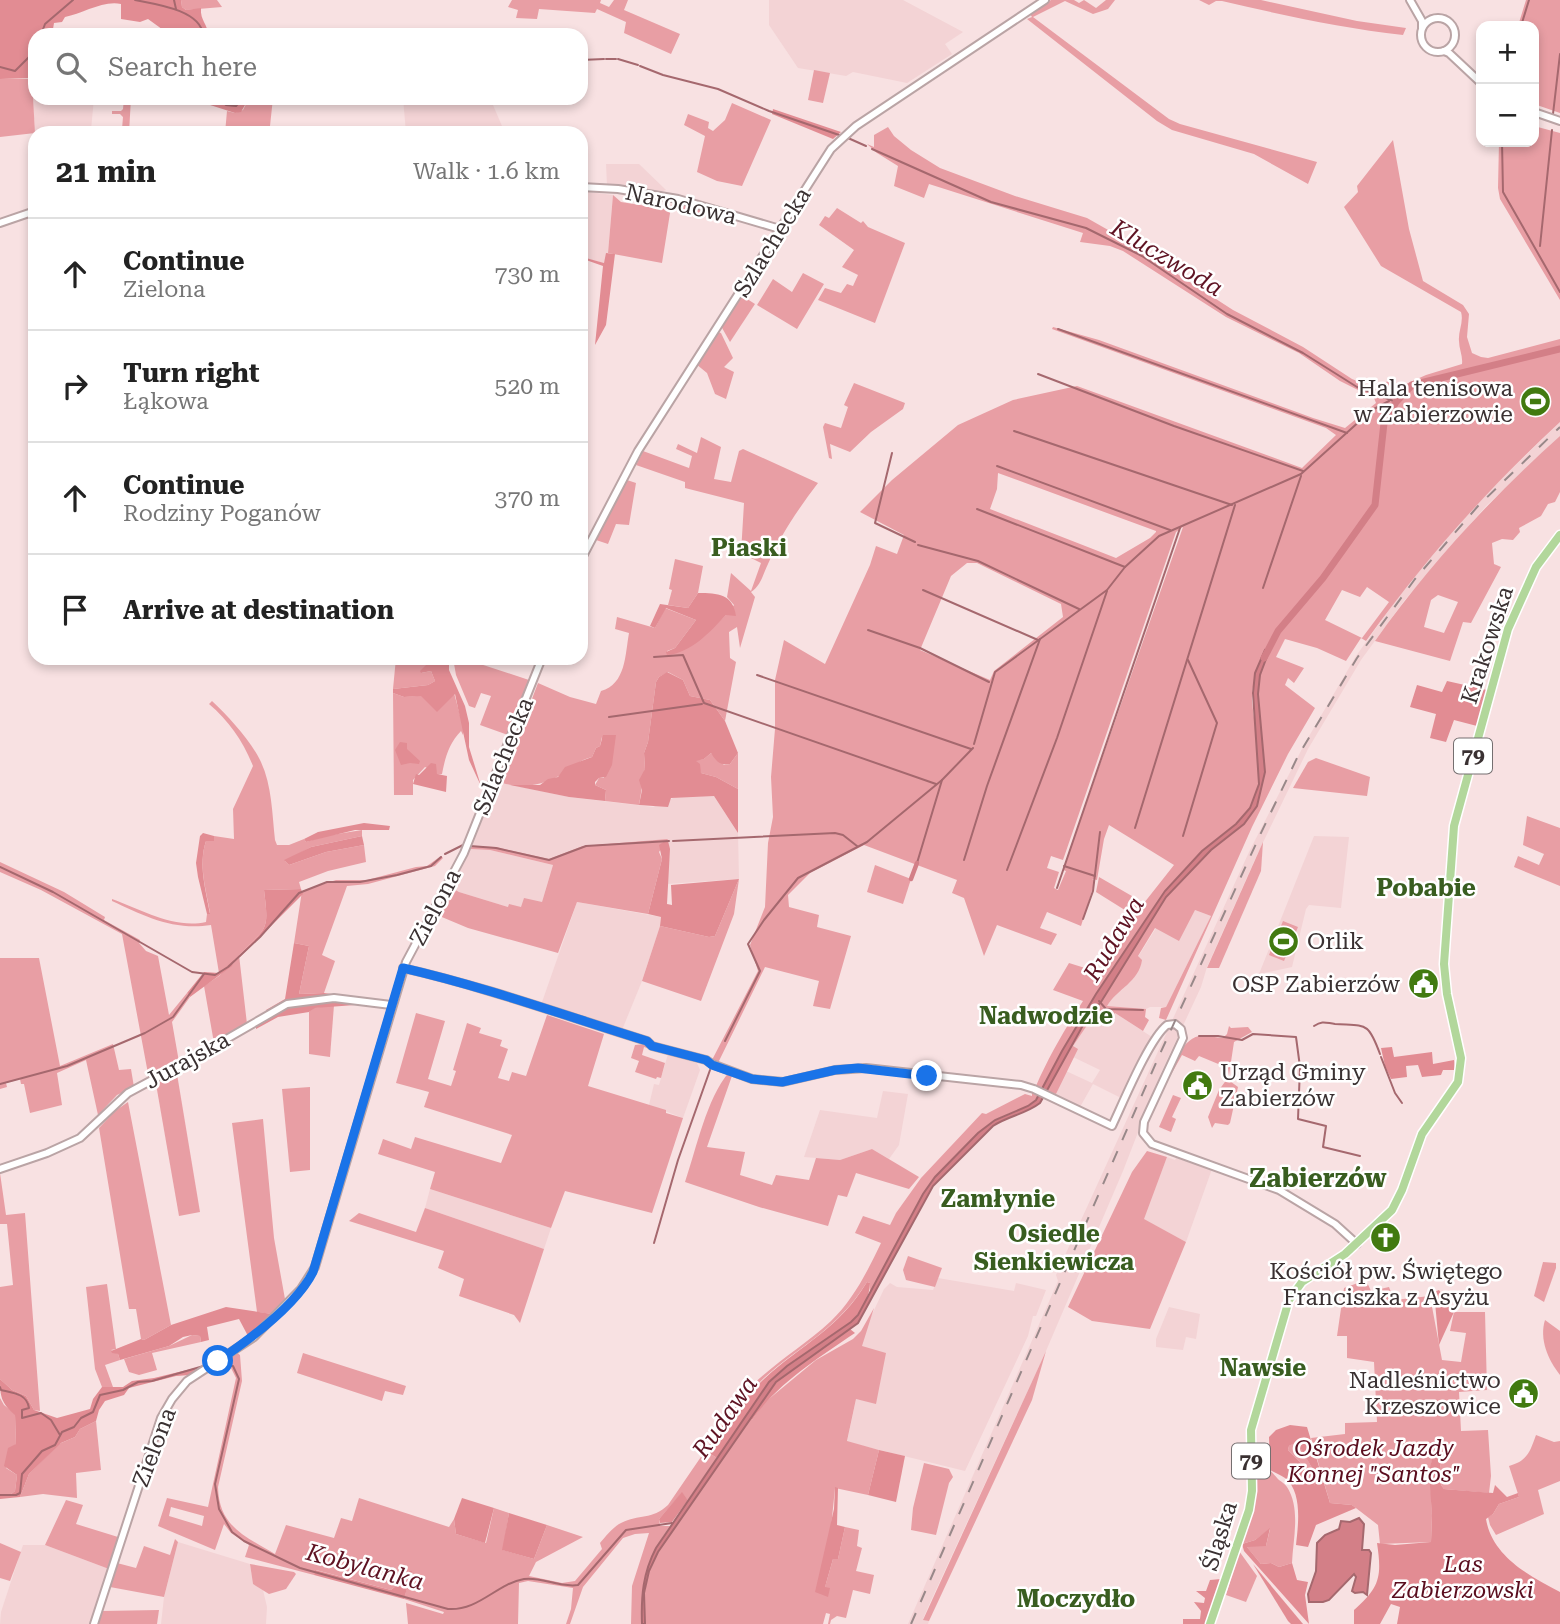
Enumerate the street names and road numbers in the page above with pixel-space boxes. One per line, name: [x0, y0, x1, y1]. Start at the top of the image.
street label: Narodowa: [623, 179, 740, 231]
street label: Szlachecka: [728, 182, 817, 302]
street label: Krakowska: [1456, 582, 1519, 707]
street label: Szlachecka: [468, 693, 539, 819]
road number: 79: [1454, 738, 1492, 774]
street label: Zielona: [404, 864, 467, 950]
street label: Jurajska: [140, 1026, 235, 1095]
street label: Zielona: [127, 1403, 182, 1491]
road number: 79: [1232, 1444, 1270, 1478]
street label: Śląska: [1195, 1497, 1243, 1574]

